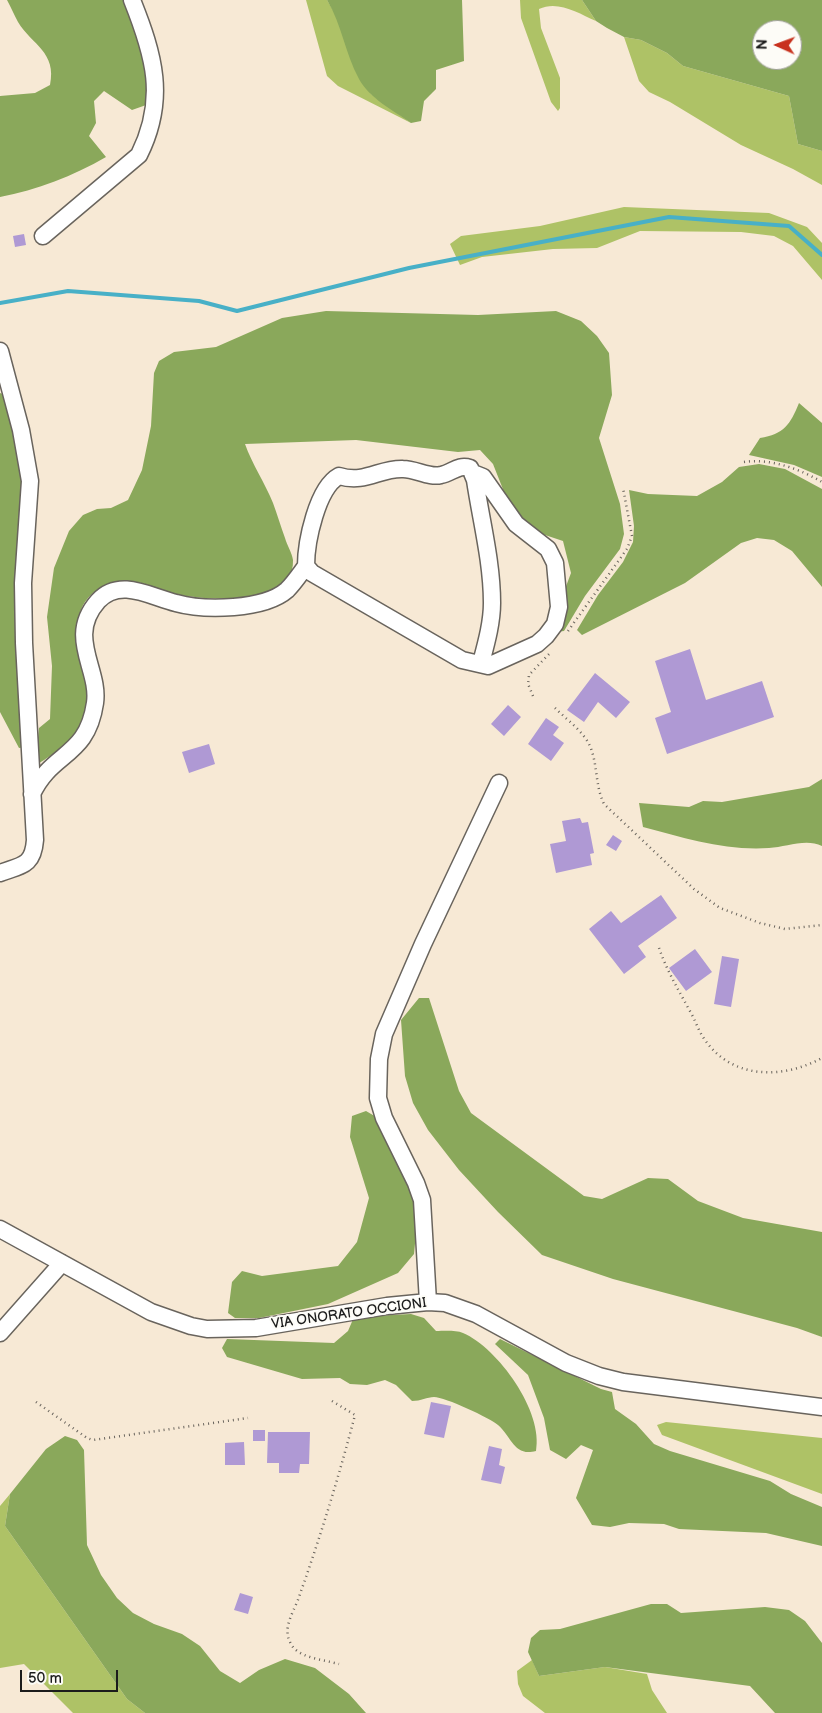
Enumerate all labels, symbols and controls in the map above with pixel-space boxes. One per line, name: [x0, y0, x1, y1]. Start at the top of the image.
north arrow: [752, 20, 802, 70]
text: N: [754, 39, 771, 50]
street label: VIA ONORATO OCCIONI: [270, 1295, 428, 1333]
scale bar: [22, 1660, 120, 1692]
text: 50 m: [28, 1669, 62, 1688]

